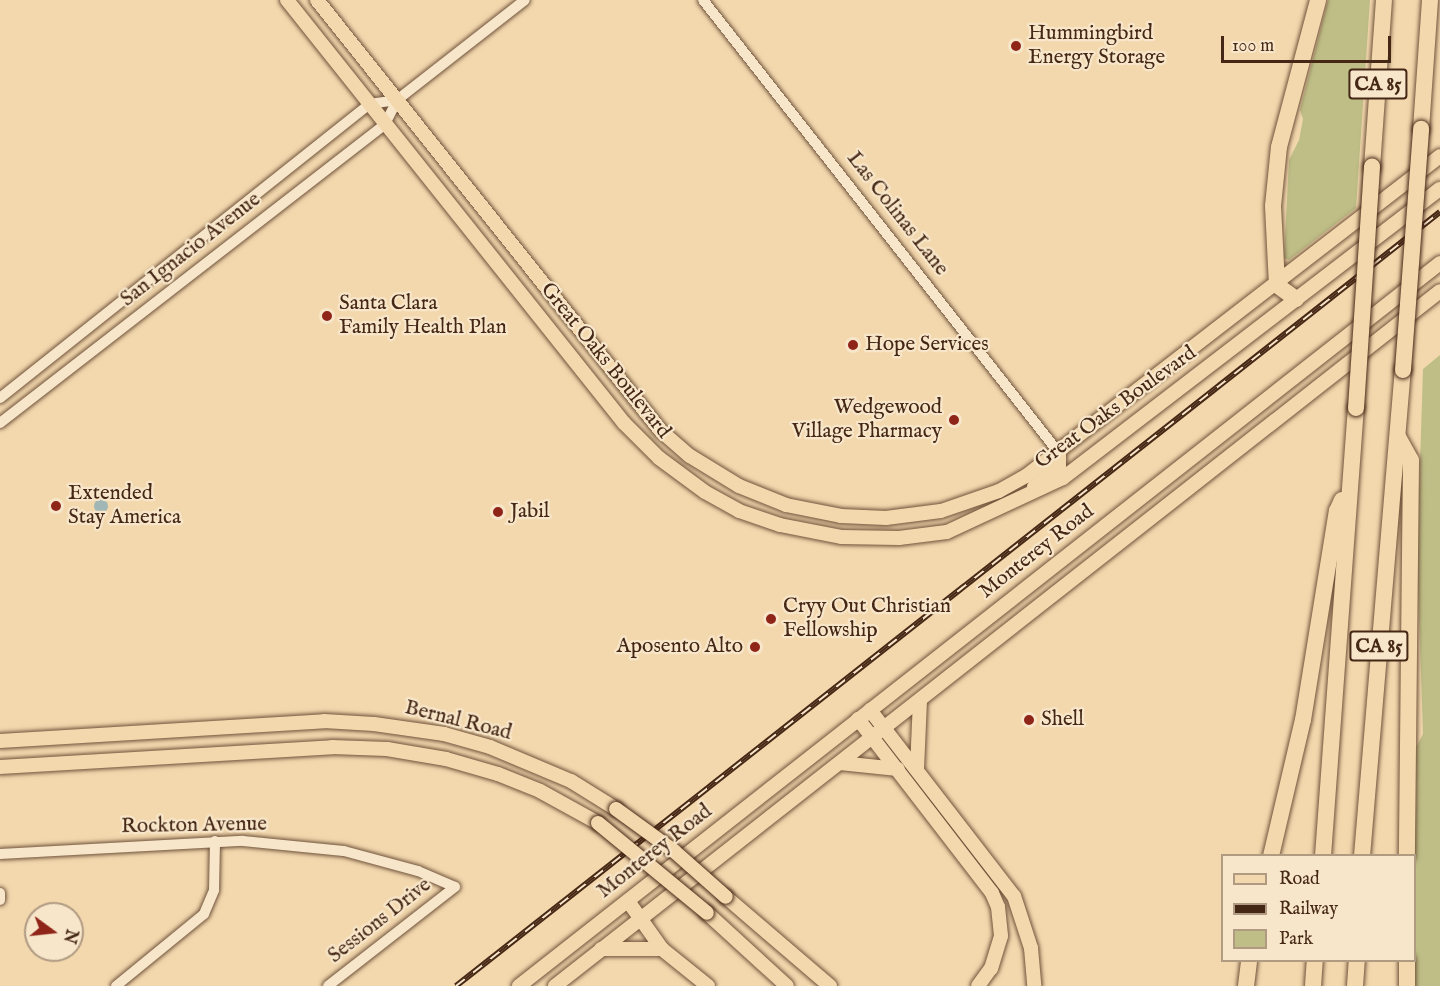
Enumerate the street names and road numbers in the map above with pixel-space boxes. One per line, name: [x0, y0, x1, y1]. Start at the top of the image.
road number: CA 85: [1348, 67, 1408, 101]
street label: Las Colinas Lane: [841, 147, 953, 281]
street label: San Ignacio Avenue: [116, 187, 266, 313]
street label: Great Oaks Boulevard: [534, 278, 676, 444]
street label: Great Oaks Boulevard: [1030, 341, 1202, 475]
street label: Monterey Road: [975, 499, 1099, 605]
road number: CA 85: [1349, 629, 1409, 663]
street label: Bernal Road: [402, 696, 514, 746]
street label: Monterey Road: [593, 799, 717, 905]
street label: Rockton Avenue: [121, 812, 267, 840]
street label: Sessions Drive: [323, 873, 437, 969]

